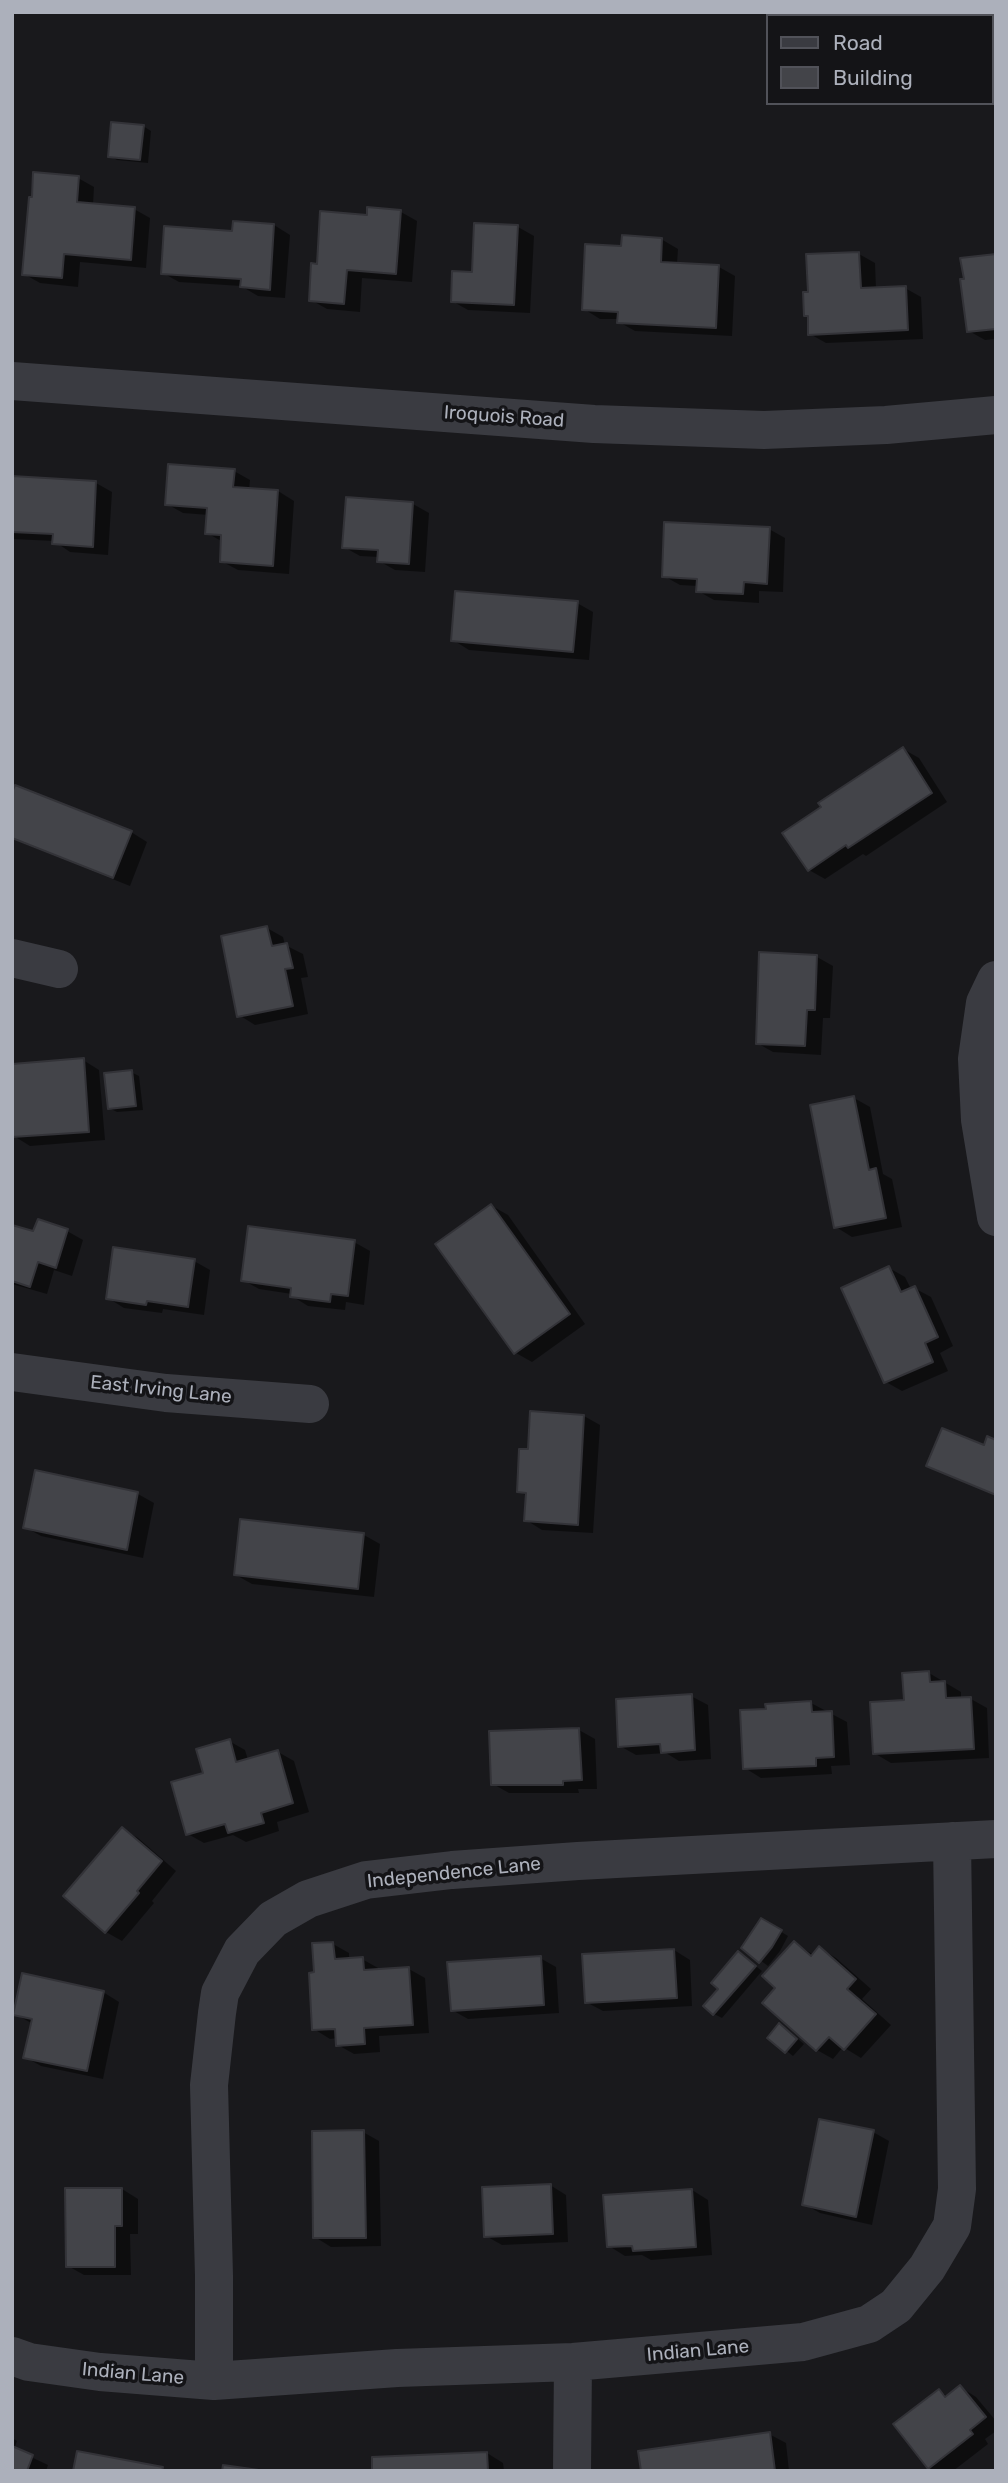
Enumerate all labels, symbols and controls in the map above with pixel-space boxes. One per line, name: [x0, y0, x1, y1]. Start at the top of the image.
legend: [766, 14, 994, 105]
text: Road: [833, 30, 883, 55]
text: Building: [833, 65, 913, 90]
street label: Iroquois Road: [443, 401, 565, 433]
street label: East Irving Lane: [89, 1371, 233, 1409]
street label: Independence Lane: [366, 1853, 542, 1893]
street label: Indian Lane: [646, 2335, 750, 2367]
street label: Indian Lane: [81, 2358, 185, 2390]

